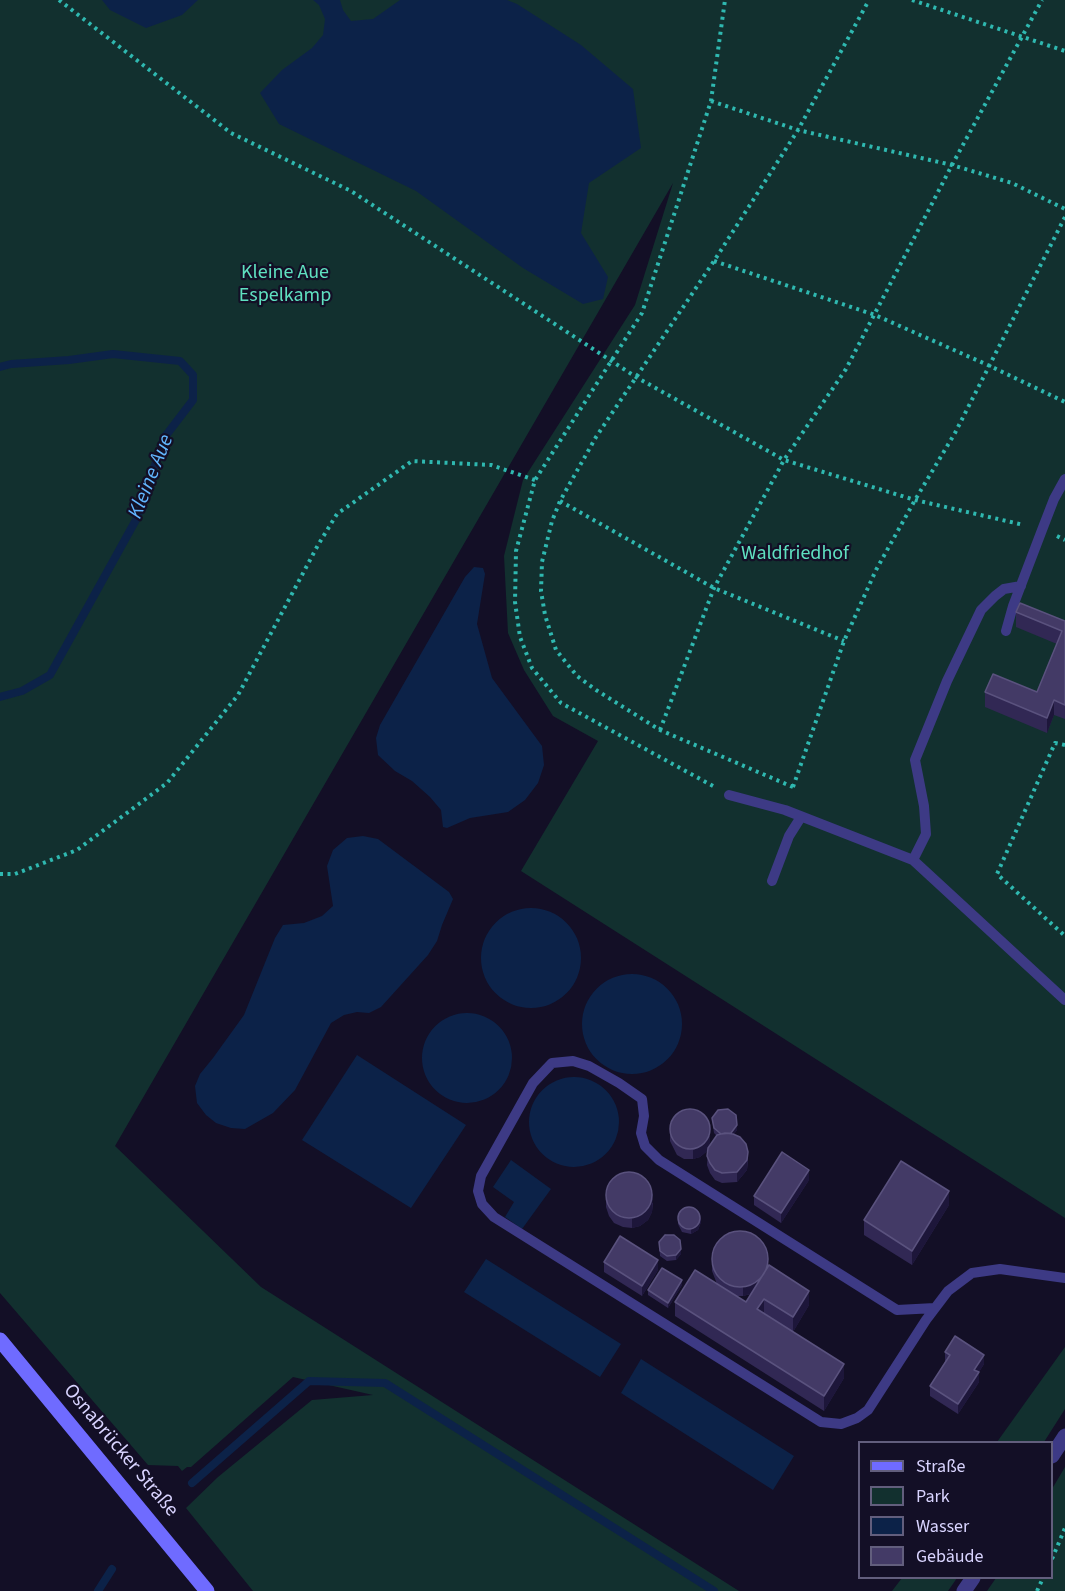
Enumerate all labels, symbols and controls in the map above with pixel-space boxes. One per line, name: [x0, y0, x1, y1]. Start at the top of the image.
park label: Kleine Aue Espelkamp: [239, 262, 331, 309]
water label: Kleine Aue: [124, 431, 180, 523]
park label: Waldfriedhof: [741, 543, 849, 567]
street label: Osnabrücker Straße: [57, 1380, 183, 1522]
legend: [858, 1441, 1053, 1579]
text: Straße: [916, 1454, 965, 1479]
text: Park: [916, 1484, 950, 1509]
text: Wasser: [916, 1514, 969, 1539]
text: Gebäude: [916, 1544, 984, 1569]

